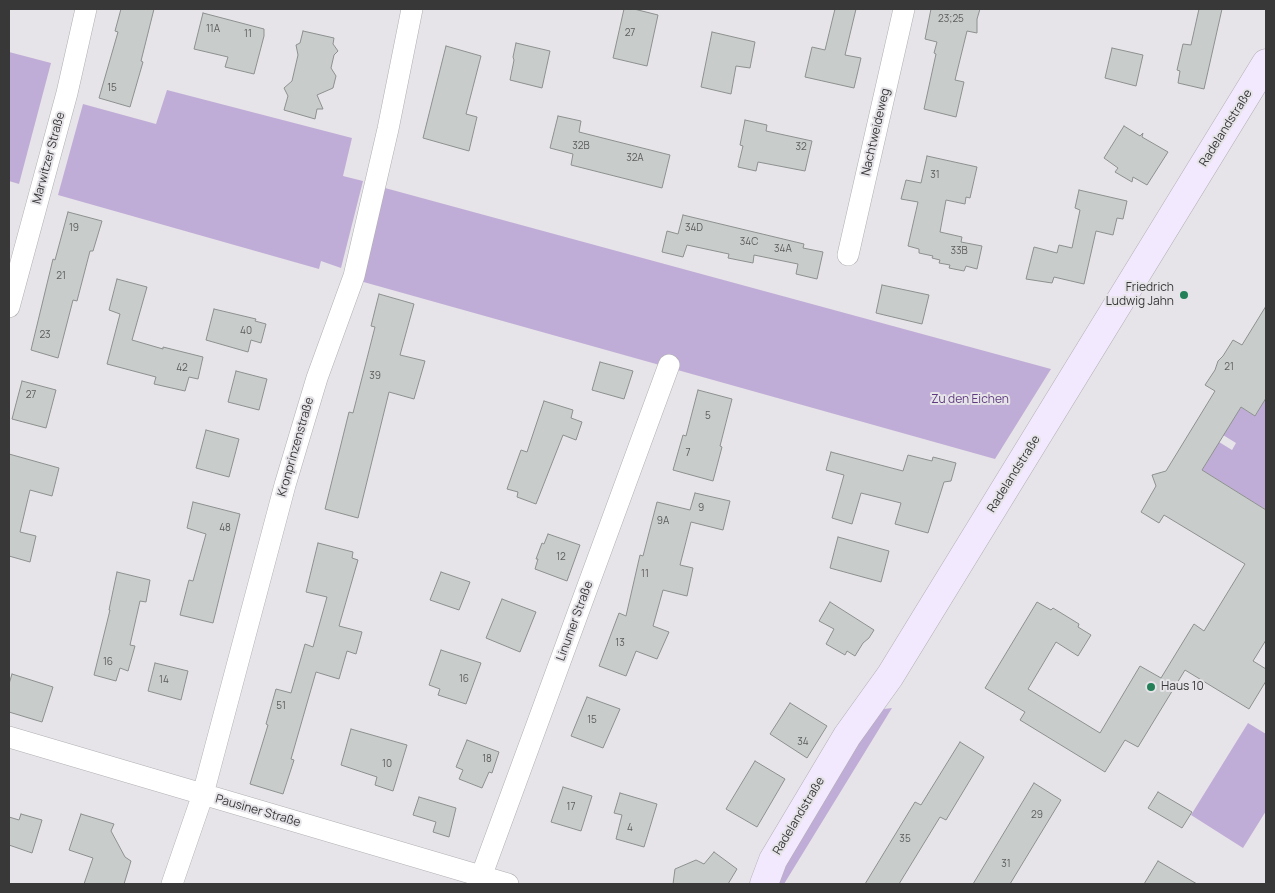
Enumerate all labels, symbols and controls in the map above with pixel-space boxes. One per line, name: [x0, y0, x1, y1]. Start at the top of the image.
house number: 23;25: [938, 13, 964, 25]
house number: 11A: [206, 23, 220, 35]
house number: 27: [625, 27, 635, 39]
house number: 11: [244, 28, 252, 40]
house number: 15: [107, 82, 117, 94]
street label: Nachtweideweg: [859, 87, 893, 177]
street label: Radelandstraße: [1197, 87, 1255, 169]
street label: Marwitzer Straße: [30, 110, 68, 206]
house number: 32B: [572, 140, 590, 152]
house number: 32: [795, 141, 807, 153]
house number: 32A: [626, 152, 644, 164]
house number: 31: [930, 169, 940, 181]
house number: 19: [69, 222, 79, 234]
house number: 34D: [685, 222, 703, 234]
house number: 34C: [740, 236, 758, 248]
house number: 34A: [774, 243, 792, 255]
house number: 33B: [950, 245, 968, 257]
house number: 21: [56, 270, 66, 282]
place label: Friedrich Ludwig Jahn: [1106, 281, 1174, 309]
marker: Friedrich Ludwig Jahn: [1178, 289, 1190, 301]
house number: 40: [240, 325, 252, 337]
house number: 23: [39, 329, 51, 341]
house number: 21: [1224, 361, 1234, 373]
house number: 42: [176, 362, 188, 374]
house number: 39: [369, 370, 381, 382]
house number: 27: [26, 389, 36, 401]
park label: Zu den Eichen: [931, 393, 1009, 407]
street label: Kronprinzenstraße: [275, 396, 317, 498]
house number: 5: [705, 410, 711, 422]
street label: Radelandstraße: [985, 433, 1043, 515]
house number: 7: [685, 447, 691, 459]
house number: 9: [698, 502, 704, 514]
house number: 9A: [657, 515, 669, 527]
house number: 48: [219, 522, 231, 534]
house number: 12: [556, 551, 566, 563]
house number: 11: [641, 568, 649, 580]
street label: Linumer Straße: [554, 579, 596, 663]
house number: 13: [615, 637, 625, 649]
house number: 16: [103, 656, 113, 668]
house number: 16: [459, 673, 469, 685]
house number: 14: [159, 674, 169, 686]
place label: Haus 10: [1161, 680, 1204, 694]
marker: Haus 10: [1145, 681, 1157, 693]
house number: 51: [276, 700, 286, 712]
house number: 15: [587, 714, 597, 726]
house number: 34: [797, 736, 809, 748]
house number: 18: [482, 753, 492, 765]
house number: 10: [382, 758, 392, 770]
street label: Radelandstraße: [770, 775, 828, 857]
street label: Pausiner Straße: [214, 792, 302, 830]
house number: 17: [567, 801, 575, 813]
house number: 29: [1031, 809, 1043, 821]
house number: 4: [627, 822, 633, 834]
house number: 35: [899, 833, 911, 845]
house number: 31: [1001, 858, 1011, 870]

